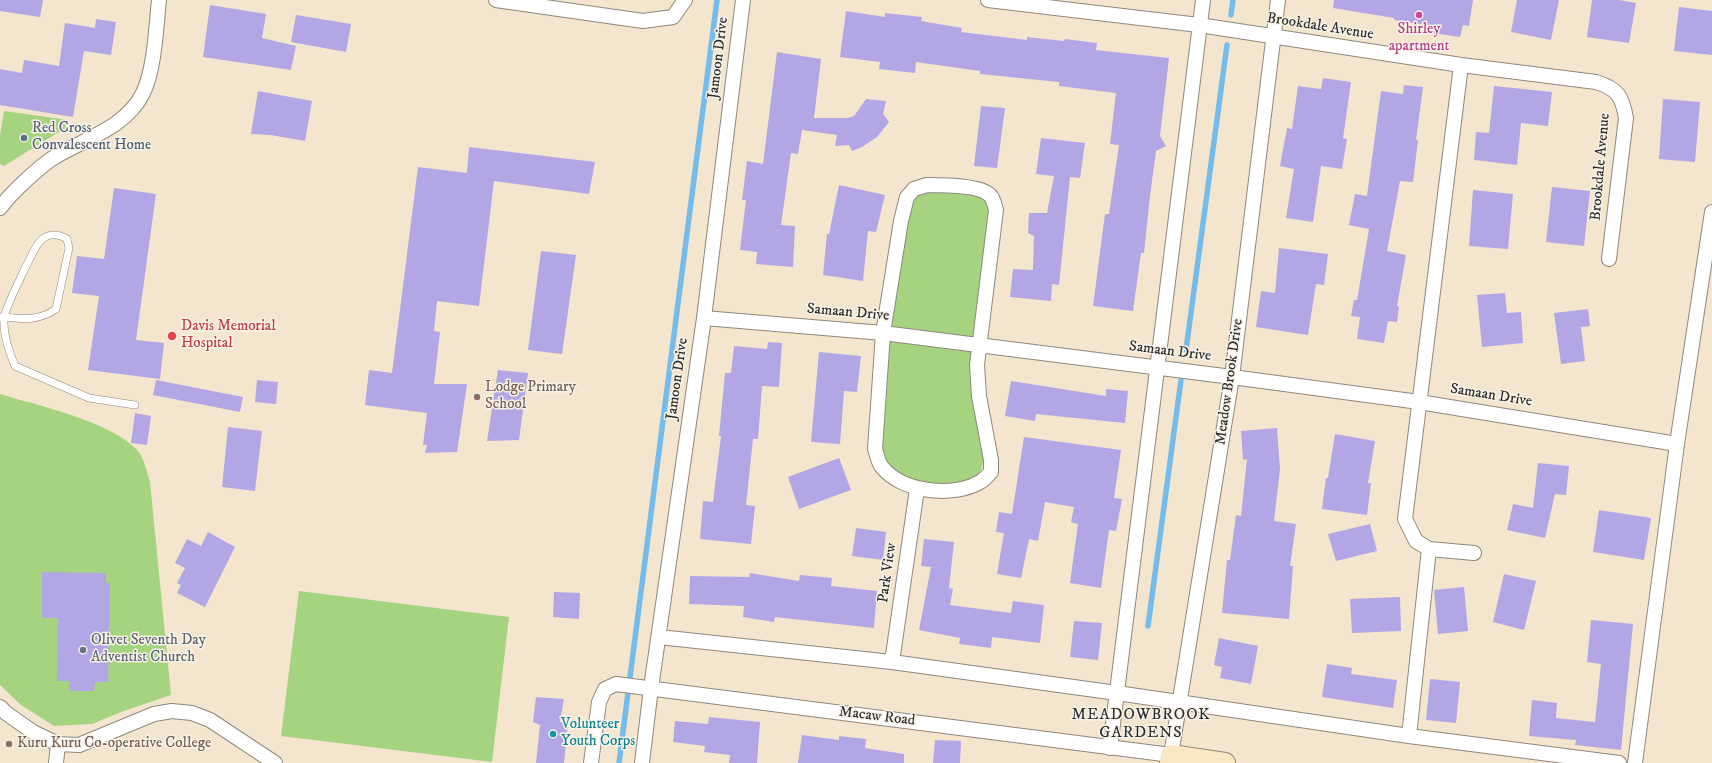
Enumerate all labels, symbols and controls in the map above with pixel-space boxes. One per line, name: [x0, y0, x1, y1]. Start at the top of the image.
street label: Brookdale Avenue: [1265, 10, 1375, 44]
marker: Shirley apartment: [1414, 10, 1424, 20]
street label: Jamoon Drive: [705, 16, 733, 100]
place label: Shirley apartment: [1389, 21, 1449, 56]
street label: Brookdale Avenue: [1587, 113, 1615, 221]
place label: Red Cross Convalescent Home: [32, 120, 151, 155]
marker: Red Cross Convalescent Home: [19, 133, 29, 143]
street label: Samaan Drive: [806, 300, 890, 326]
place label: Davis Memorial Hospital: [181, 318, 276, 353]
street label: Meadow Brook Drive: [1212, 318, 1248, 446]
marker: Davis Memorial Hospital: [166, 330, 178, 342]
street label: Jamoon Drive: [663, 337, 693, 421]
street label: Samaan Drive: [1128, 338, 1212, 366]
place label: Lodge Primary School: [485, 379, 576, 414]
street label: Samaan Drive: [1449, 381, 1533, 411]
marker: Lodge Primary School: [472, 392, 482, 402]
street label: Park View: [875, 542, 901, 604]
place label: Olivet Seventh Day Adventist Church: [91, 632, 206, 667]
marker: Olivet Seventh Day Adventist Church: [78, 645, 88, 655]
street label: Macaw Road: [838, 703, 916, 731]
district label: MEADOWBROOK GARDENS: [1071, 706, 1211, 744]
place label: Volunteer Youth Corps: [561, 716, 635, 751]
marker: Volunteer Youth Corps: [548, 729, 558, 739]
place label: Kuru Kuru Co-operative College: [17, 735, 211, 753]
marker: Kuru Kuru Co-operative College: [4, 739, 14, 749]

